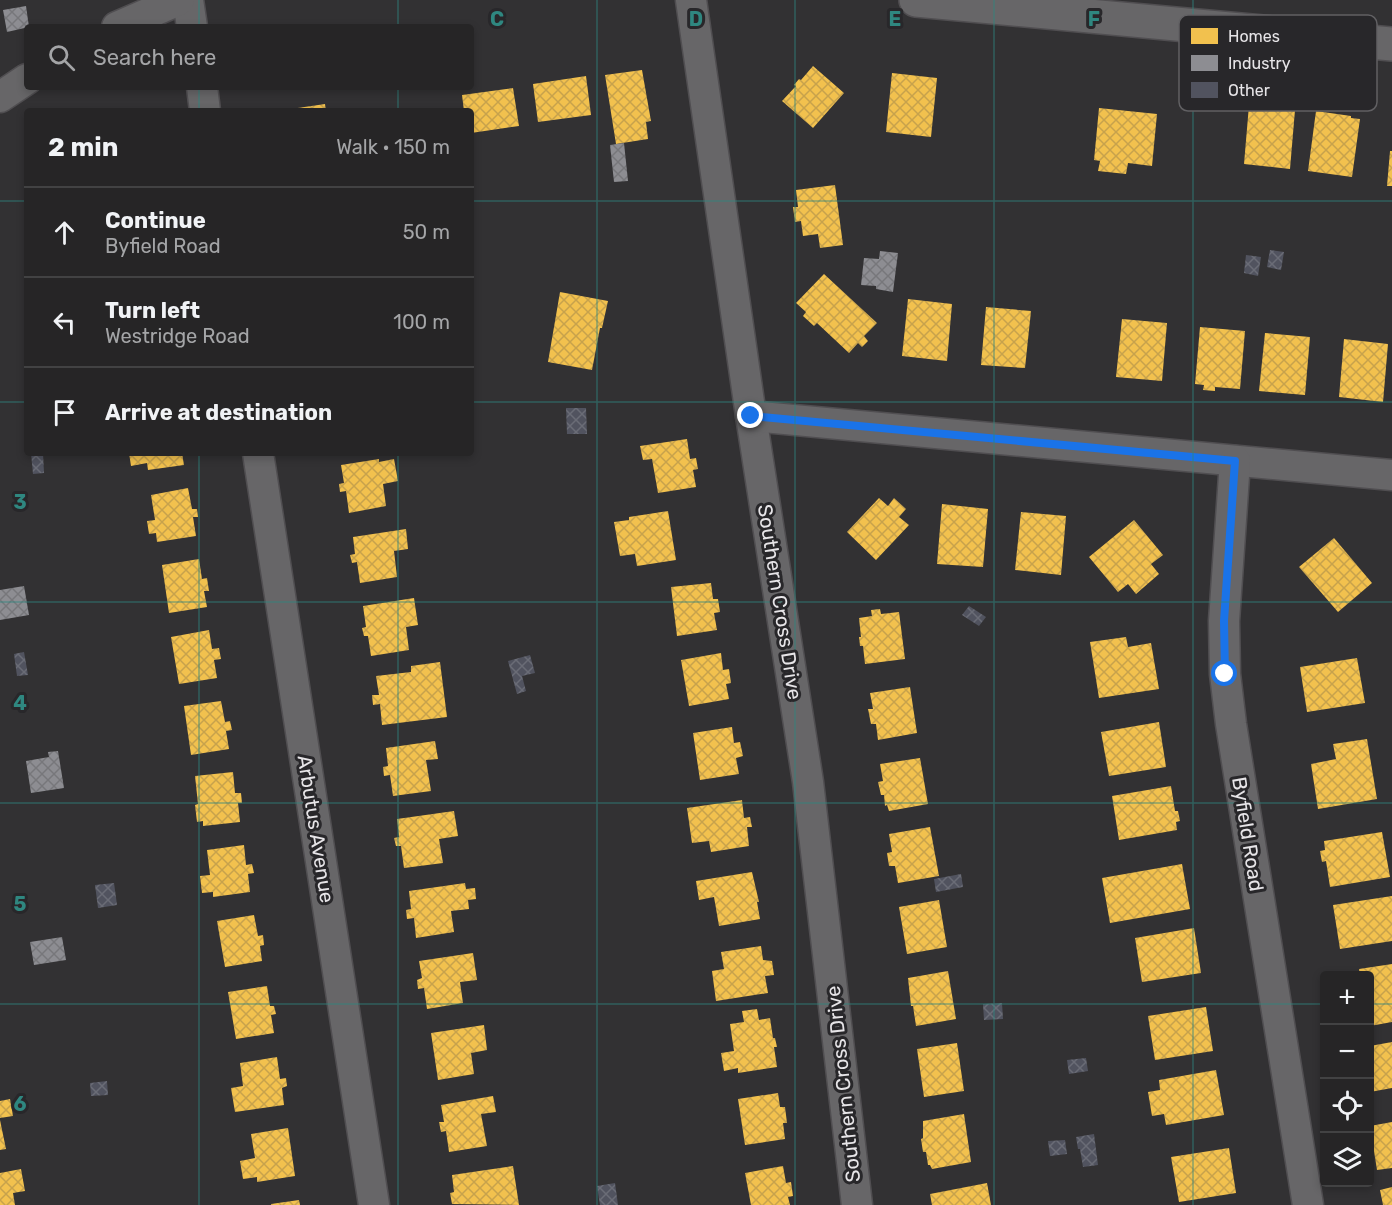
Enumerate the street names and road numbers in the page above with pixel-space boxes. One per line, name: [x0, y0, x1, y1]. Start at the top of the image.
street label: Southern Cross Drive: [753, 503, 807, 701]
street label: Arbutus Avenue: [292, 753, 340, 905]
street label: Byfield Road: [1227, 775, 1269, 893]
street label: Southern Cross Drive: [821, 985, 865, 1183]

